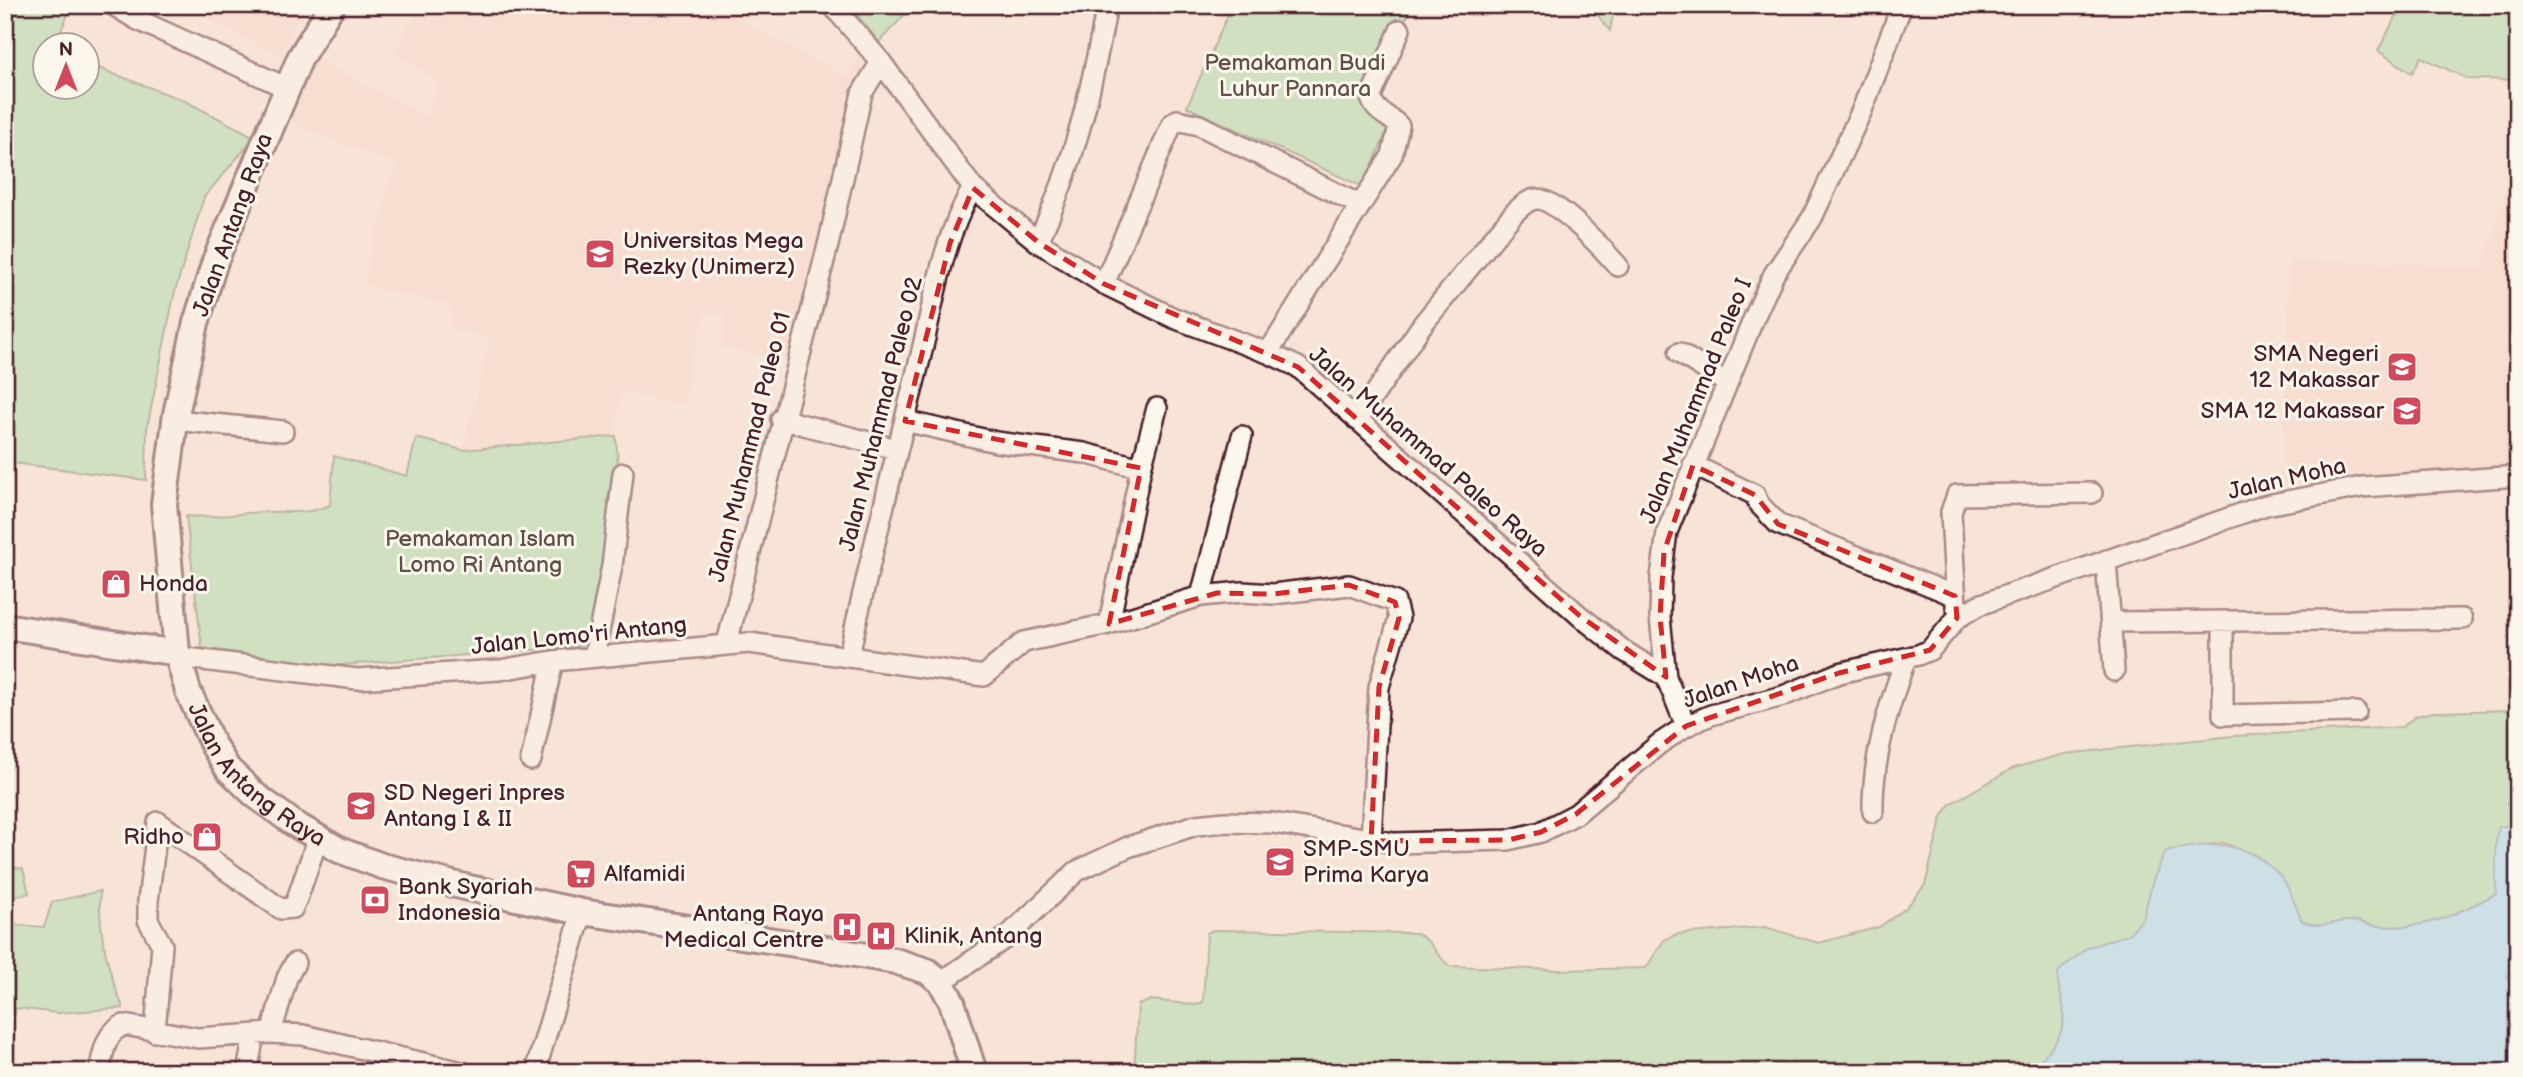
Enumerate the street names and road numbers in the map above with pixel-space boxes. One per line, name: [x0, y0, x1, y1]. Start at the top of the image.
street label: Jalan Antang Raya: [187, 130, 279, 320]
street label: Jalan Muhammad Paleo 02: [833, 273, 929, 554]
street label: Jalan Muhammad Paleo I: [1634, 274, 1758, 528]
street label: Jalan Muhammad Paleo 01: [703, 309, 797, 585]
street label: Jalan Muhammad Paleo Raya: [1303, 341, 1553, 563]
street label: Jalan Moha: [2225, 452, 2349, 506]
street label: Jalan Lomo'ri Antang: [470, 611, 688, 661]
street label: Jalan Moha: [1680, 649, 1802, 715]
street label: Jalan Antang Raya: [181, 698, 330, 853]

